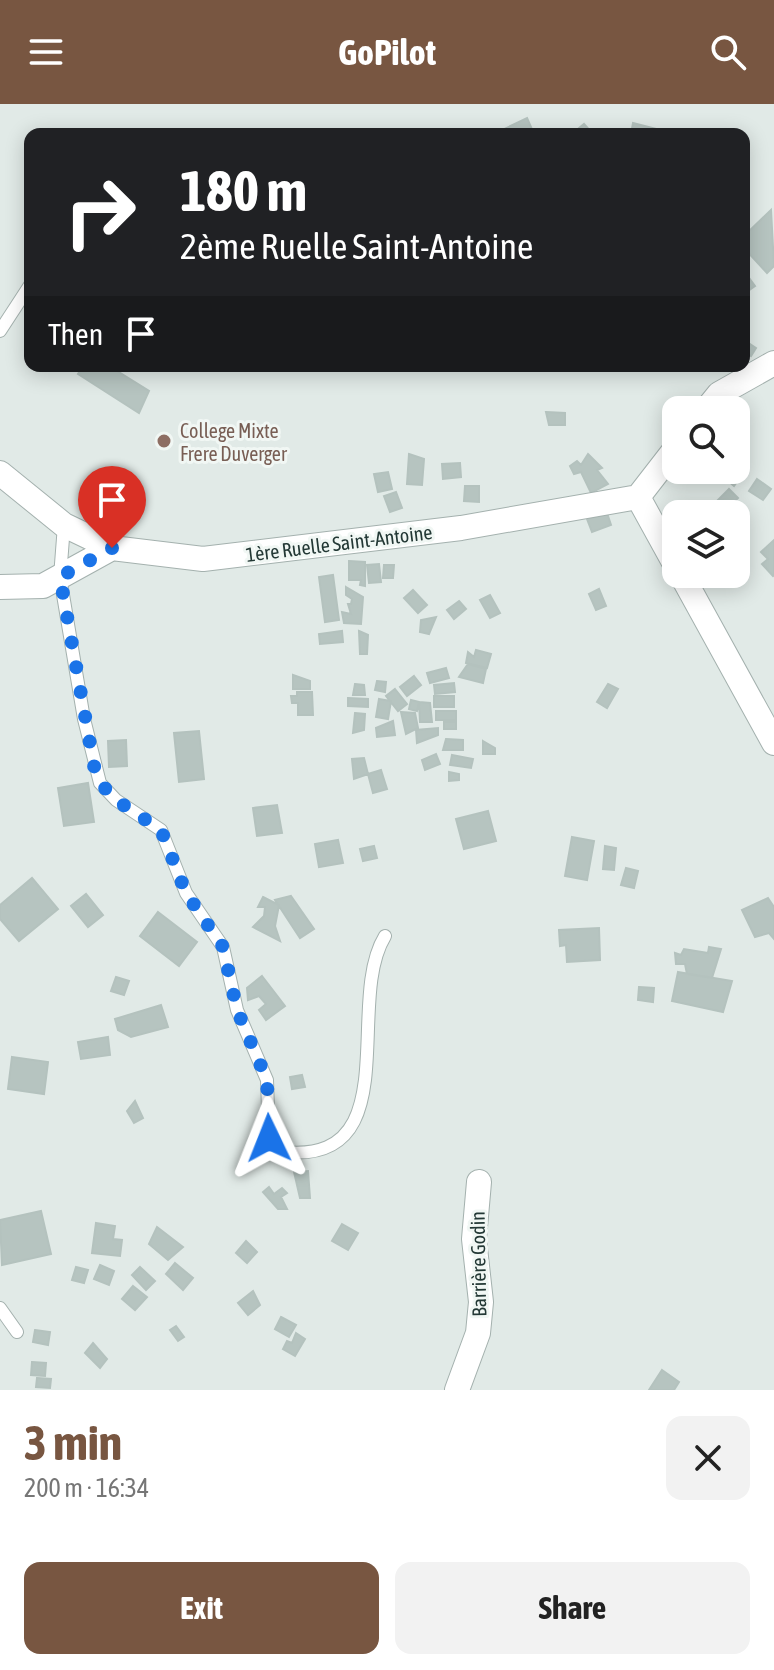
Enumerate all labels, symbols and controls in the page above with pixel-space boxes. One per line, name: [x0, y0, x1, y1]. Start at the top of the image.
icon: menu: [24, 30, 68, 74]
icon: search: [706, 30, 750, 74]
text: GoPilot: [338, 31, 436, 73]
text: 180 m: [180, 159, 307, 223]
icon: right: [48, 160, 152, 264]
text: 2ème Ruelle Saint-Antoine: [180, 225, 533, 267]
icon: arrive: [119, 312, 163, 356]
text: Then: [48, 317, 103, 351]
map controls: [662, 396, 750, 588]
button: search: [662, 396, 750, 484]
place label: College Mixte Frere Duverger: [180, 419, 288, 465]
marker: College Mixte Frere Duverger: [155, 432, 173, 450]
pin: [78, 466, 146, 548]
icon: arrive: [90, 478, 134, 522]
button: layers: [662, 500, 750, 588]
street label: 1ère Ruelle Saint-Antoine: [244, 520, 434, 566]
position arrow: [227, 1096, 311, 1180]
street label: Barrière Godin: [466, 1211, 490, 1317]
text: 3 min: [24, 1415, 122, 1470]
button: close: [666, 1416, 750, 1500]
text: 200 m · 16:34: [24, 1473, 149, 1503]
button: Exit: [24, 1562, 379, 1654]
button: Share: [395, 1562, 750, 1654]

